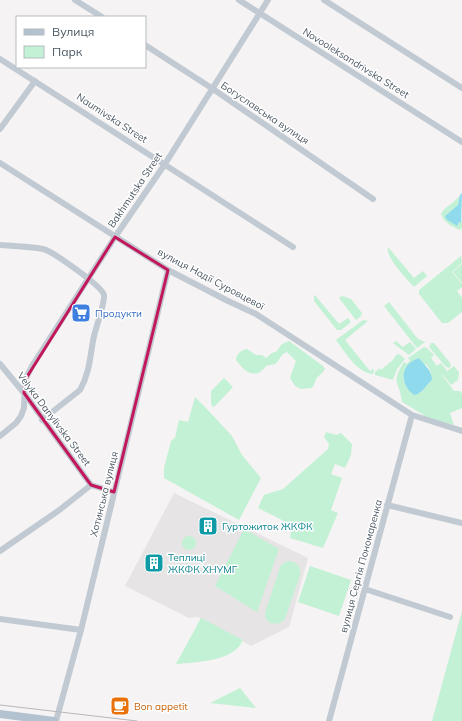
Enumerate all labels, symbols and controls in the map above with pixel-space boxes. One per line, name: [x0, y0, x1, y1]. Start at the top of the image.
legend: [16, 16, 146, 68]
text: Вулиця: [52, 24, 94, 39]
street label: Novooleksandrivska Street: [300, 25, 412, 101]
text: Парк: [52, 44, 83, 59]
street label: Богуславська вулиця: [218, 79, 312, 147]
street label: Naumivska Street: [74, 90, 150, 146]
street label: Bakhmutska Street: [105, 149, 165, 230]
street label: вулиця Надії Суровцевої: [155, 245, 267, 313]
supermarket icon: Продукти: [70, 302, 92, 324]
place label: Продукти: [95, 307, 142, 320]
street label: Velyka Danylivska Street: [14, 370, 94, 469]
street label: Хотинська вулиця: [87, 450, 121, 538]
street label: вулиця Сергія Пономаренка: [337, 498, 385, 634]
building icon: Гуртожиток ЖКФК: [197, 515, 219, 537]
place label: Гуртожиток ЖКФК: [222, 520, 313, 533]
place label: Теплиці ЖКФК ХНУМГ: [168, 551, 238, 576]
building icon: Теплиці ЖКФК ХНУМГ: [143, 552, 165, 574]
cafe icon: Bon appetit: [109, 695, 131, 717]
place label: Bon appetit: [134, 700, 188, 713]

